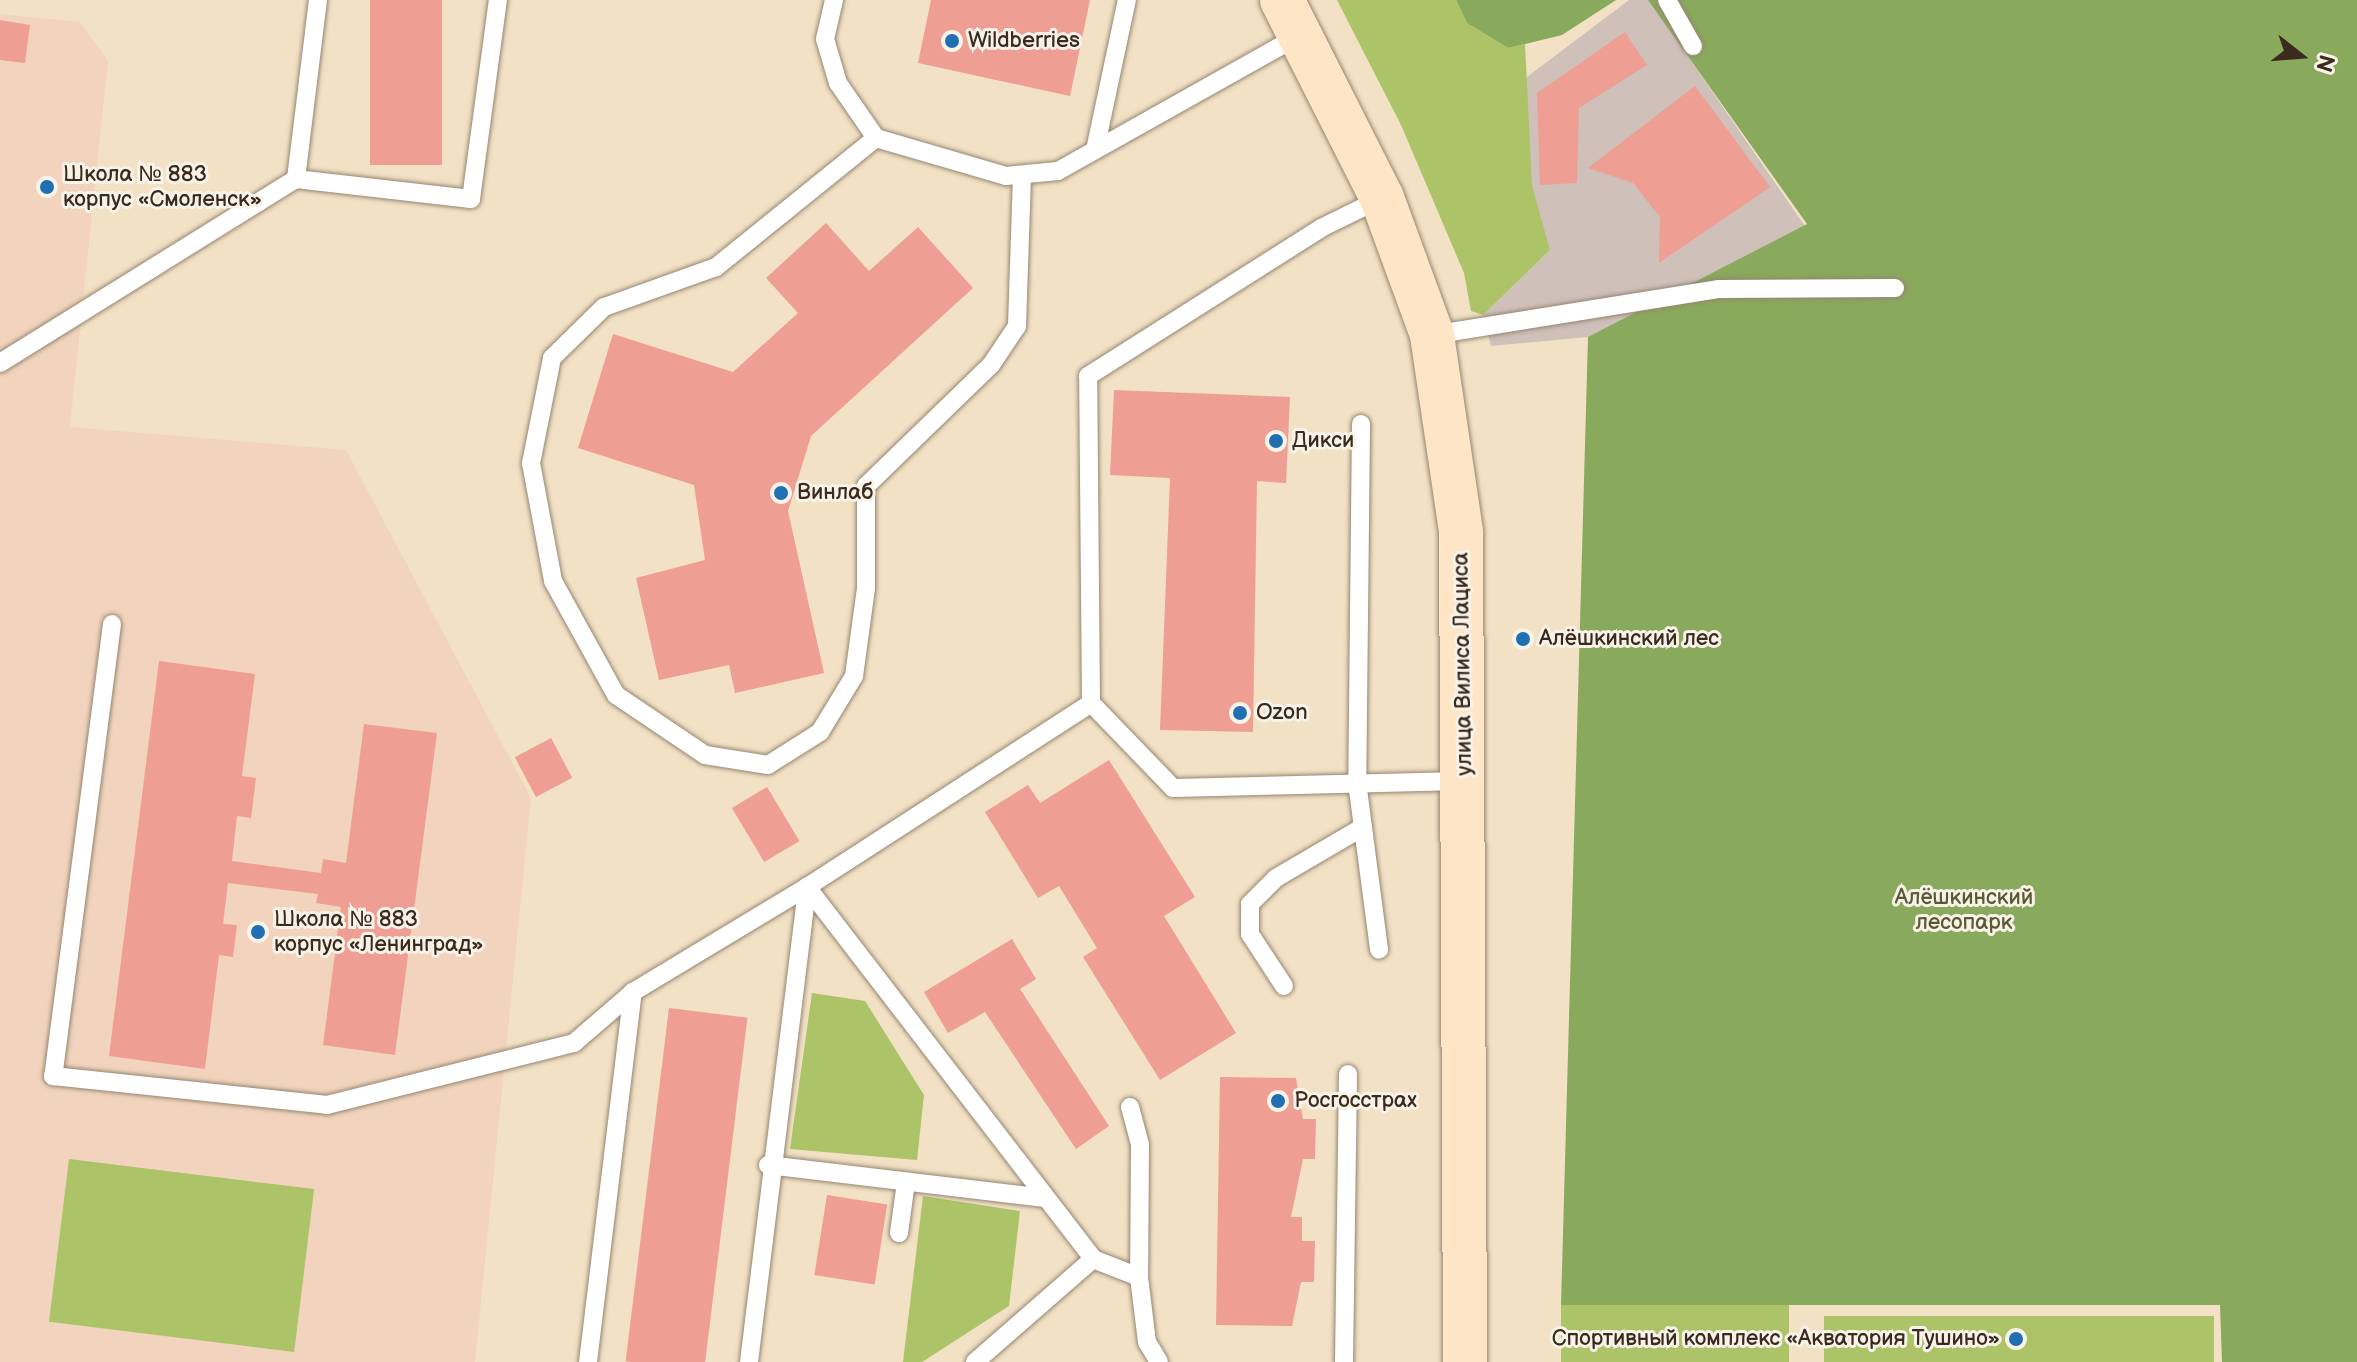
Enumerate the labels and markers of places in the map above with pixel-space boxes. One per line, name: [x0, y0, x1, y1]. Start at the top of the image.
place label: Wildberries: [968, 28, 1080, 54]
marker: Wildberries: [943, 32, 961, 50]
place label: Школа № 883 корпус «Смоленск»: [63, 161, 262, 212]
marker: Школа № 883 корпус «Смоленск»: [38, 178, 56, 196]
place label: Дикси: [1292, 428, 1354, 454]
marker: Дикси: [1267, 432, 1285, 450]
place label: Винлаб: [797, 480, 873, 506]
marker: Винлаб: [772, 484, 790, 502]
place label: Алёшкинский лес: [1539, 626, 1719, 652]
marker: Алёшкинский лес: [1514, 630, 1532, 648]
place label: Ozon: [1256, 700, 1308, 726]
marker: Ozon: [1231, 704, 1249, 722]
place label: Школа № 883 корпус «Ленинград»: [274, 906, 484, 958]
marker: Школа № 883 корпус «Ленинград»: [249, 923, 267, 941]
place label: Росгосстрах: [1294, 1088, 1417, 1114]
marker: Росгосстрах: [1269, 1092, 1287, 1110]
place label: Спортивный комплекс «Акватория Тушино»: [1552, 1326, 2000, 1352]
marker: Спортивный комплекс «Акватория Тушино»: [2007, 1330, 2025, 1348]

